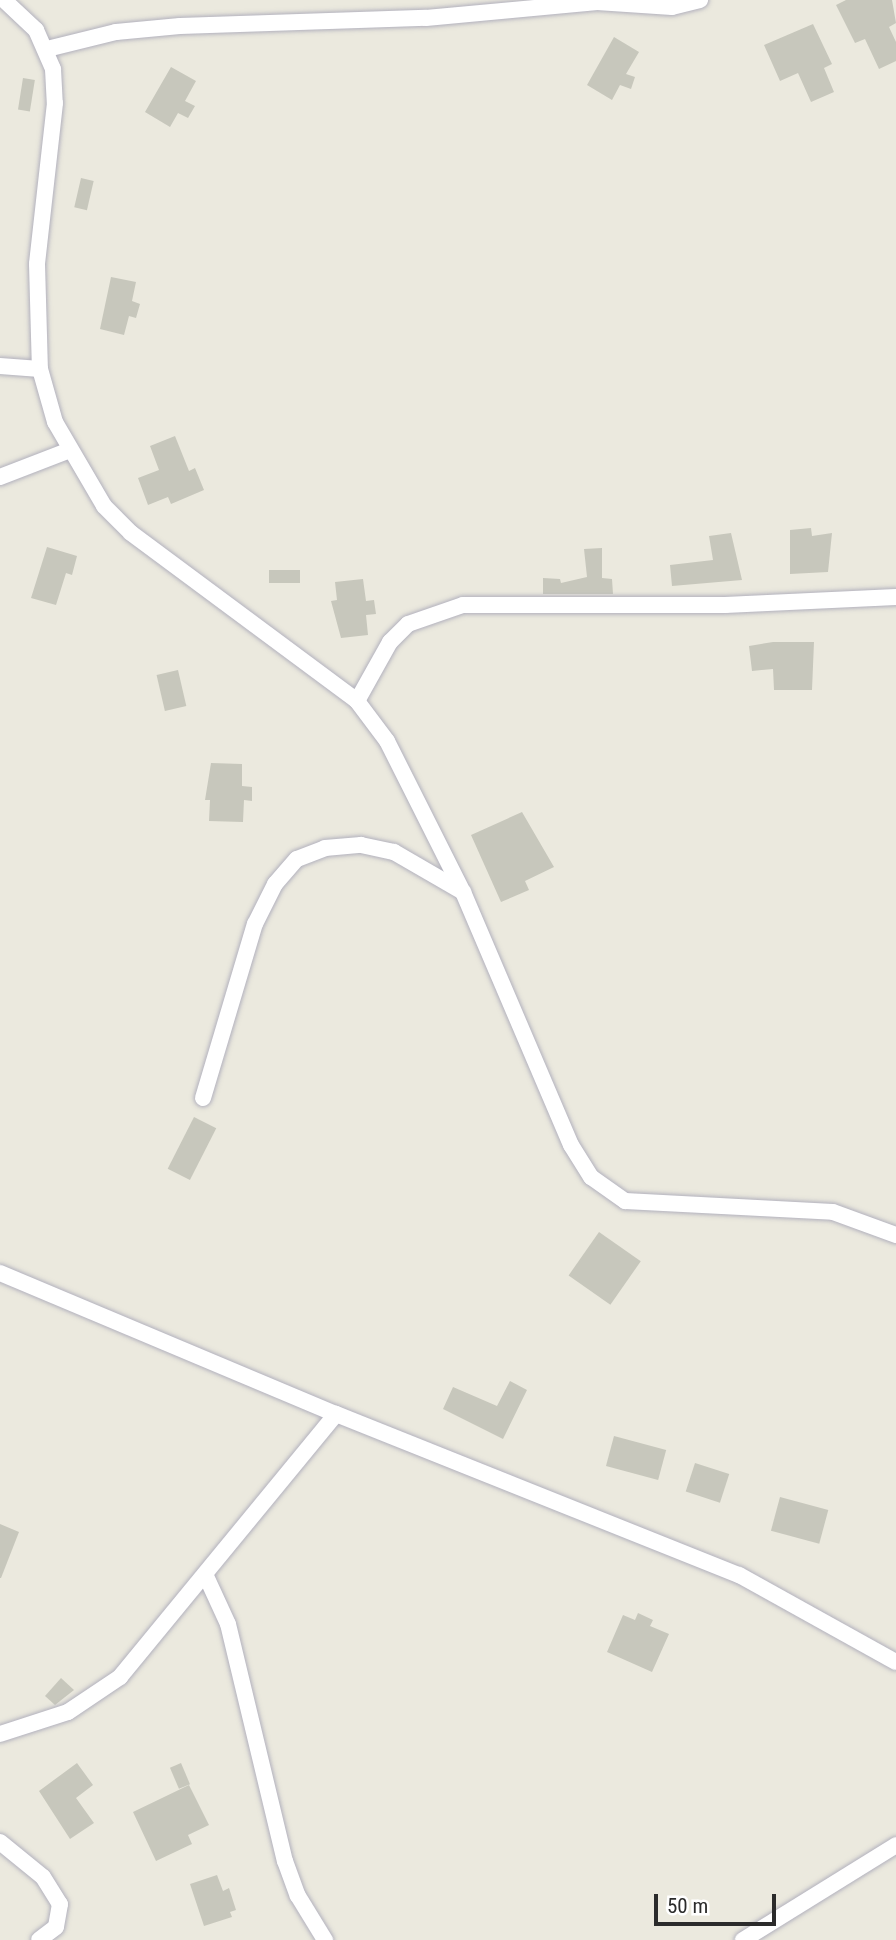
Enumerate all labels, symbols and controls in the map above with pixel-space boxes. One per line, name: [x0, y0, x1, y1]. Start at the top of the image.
scale bar: [658, 1881, 780, 1925]
text: 50 m: [667, 1894, 708, 1918]

